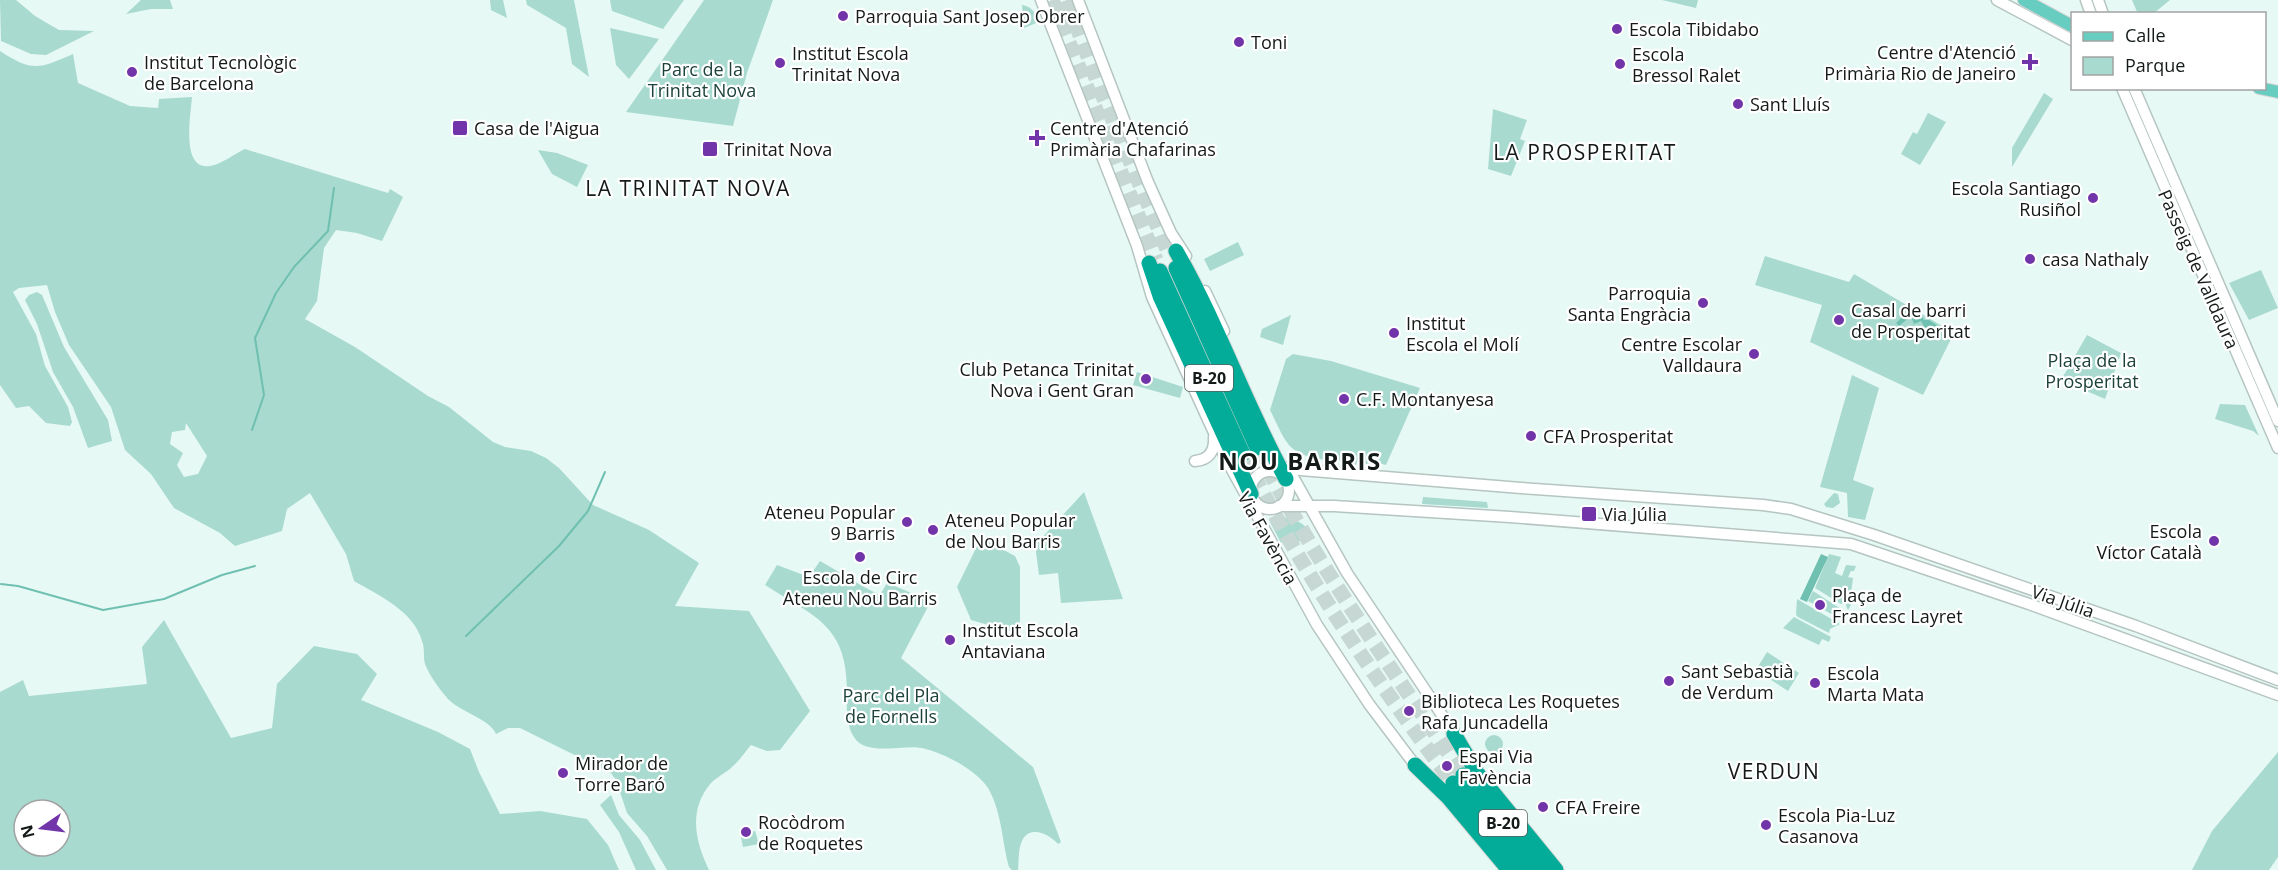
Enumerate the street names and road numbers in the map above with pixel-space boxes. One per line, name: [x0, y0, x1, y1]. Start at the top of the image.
street label: Passeig de Valldaura: [2153, 185, 2245, 353]
road number: B-20: [1185, 365, 1233, 391]
street label: Via Favència: [1233, 487, 1303, 589]
street label: Via Júlia: [2028, 579, 2098, 623]
road number: B-20: [1479, 810, 1527, 836]

